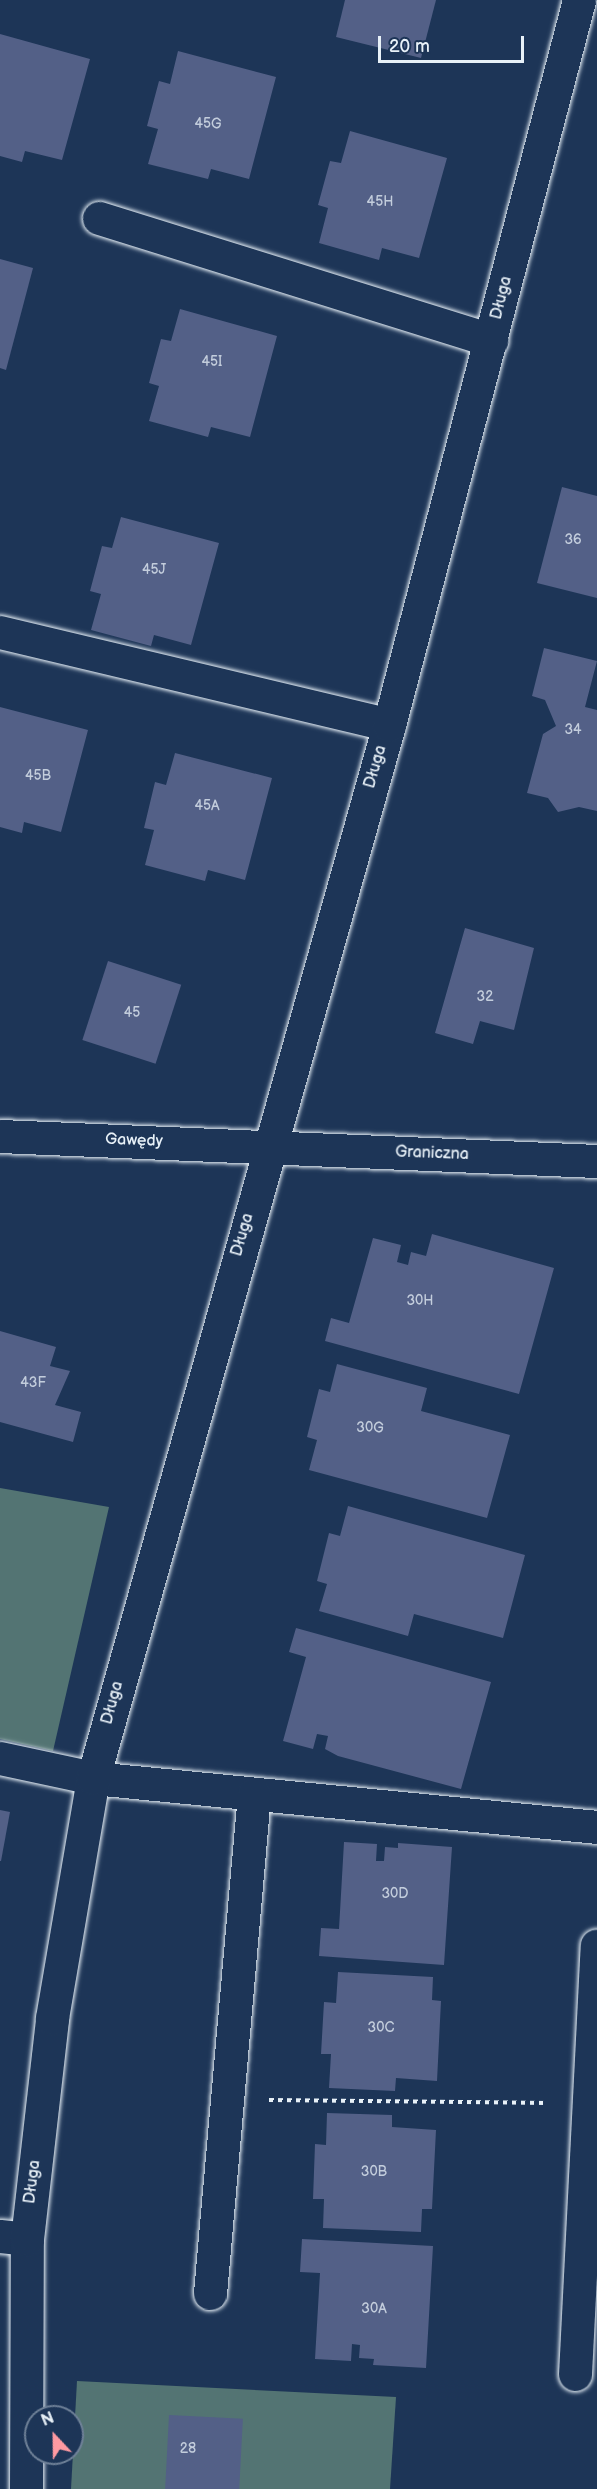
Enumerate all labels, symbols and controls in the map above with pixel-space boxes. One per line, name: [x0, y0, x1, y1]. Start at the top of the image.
scale bar: [381, 24, 526, 62]
text: 20 m: [389, 36, 430, 57]
house number: 45G: [194, 116, 222, 132]
house number: 45H: [367, 194, 393, 210]
street label: Długa: [487, 274, 517, 322]
house number: 45I: [202, 354, 222, 370]
house number: 36: [564, 532, 582, 548]
house number: 45J: [142, 562, 166, 578]
house number: 34: [564, 722, 582, 738]
street label: Długa: [361, 743, 391, 791]
house number: 45B: [25, 768, 51, 784]
house number: 45A: [194, 798, 220, 814]
house number: 32: [477, 989, 493, 1005]
house number: 45: [124, 1005, 140, 1021]
street label: Gawędy: [105, 1130, 163, 1152]
street label: Graniczna: [395, 1143, 469, 1165]
street label: Długa: [228, 1211, 258, 1259]
house number: 30H: [406, 1293, 434, 1309]
house number: 43F: [20, 1375, 46, 1391]
house number: 30G: [356, 1420, 384, 1436]
street label: Długa: [98, 1679, 128, 1727]
house number: 30D: [381, 1886, 409, 1902]
house number: 30C: [368, 2020, 394, 2036]
street label: Długa: [21, 2159, 45, 2205]
house number: 30B: [361, 2164, 387, 2180]
house number: 30A: [361, 2301, 387, 2317]
north arrow: [24, 2405, 84, 2465]
text: N: [39, 2409, 57, 2431]
house number: 28: [180, 2441, 196, 2457]

